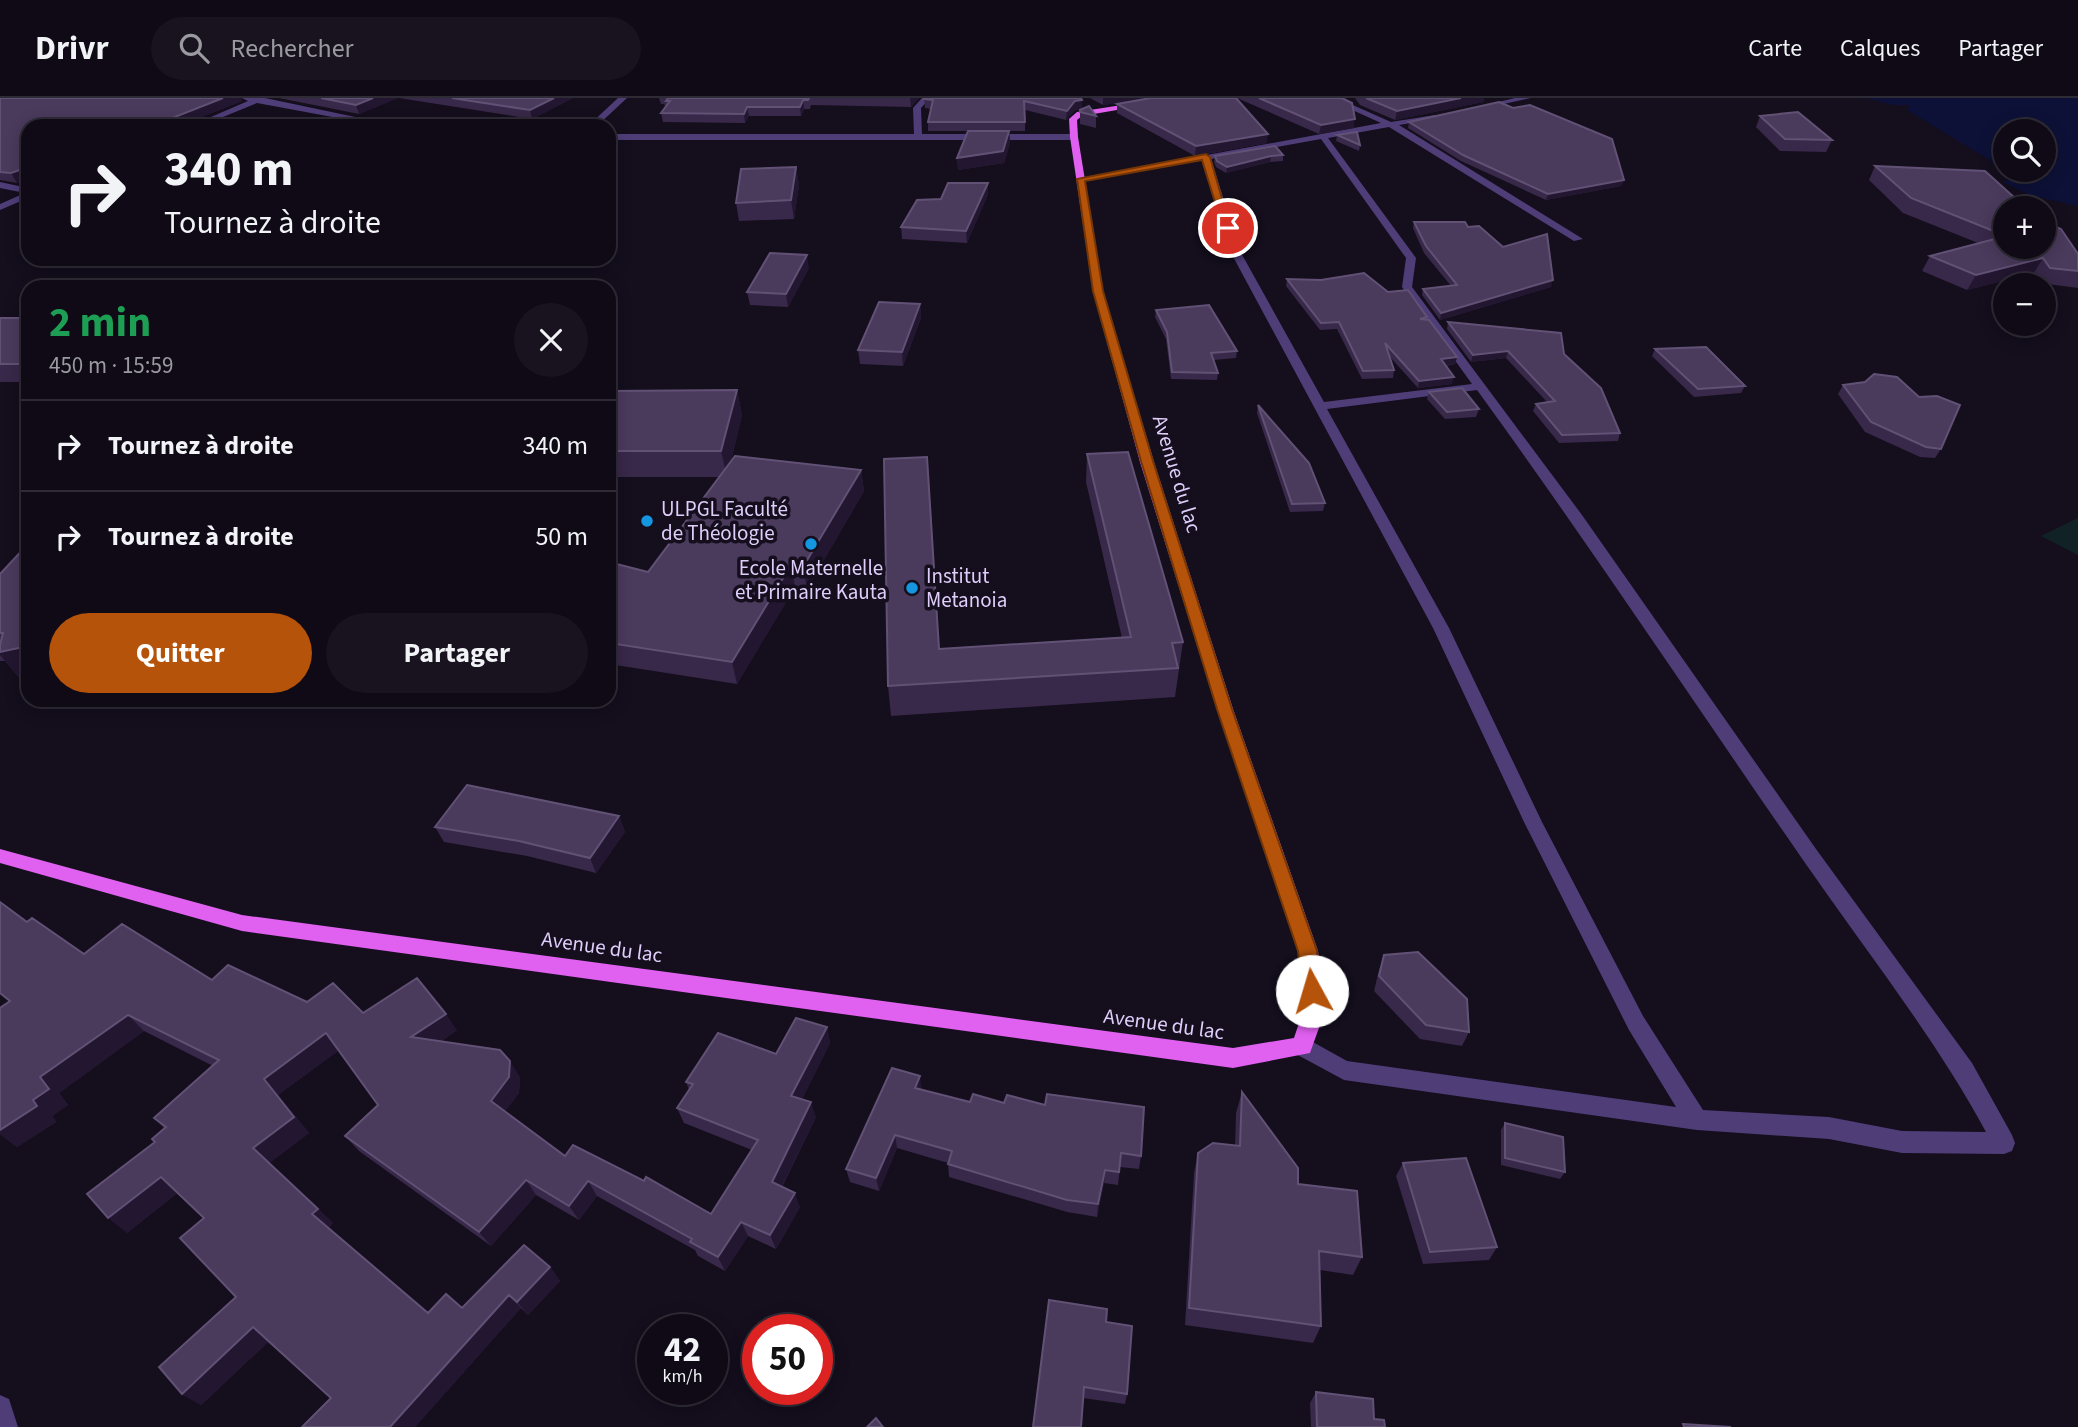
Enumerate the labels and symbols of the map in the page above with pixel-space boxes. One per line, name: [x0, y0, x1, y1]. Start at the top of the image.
pin: [1198, 198, 1258, 258]
street label: Avenue du lac: [1145, 411, 1209, 537]
place label: ULPGL Faculté de Théologie: [661, 494, 788, 548]
marker: ULPGL Faculté de Théologie: [639, 513, 655, 529]
marker: Ecole Maternelle et Primaire Kauta: [803, 536, 819, 552]
place label: Ecole Maternelle et Primaire Kauta: [735, 553, 887, 607]
place label: Institut Metanoia: [926, 561, 1007, 615]
marker: Institut Metanoia: [904, 580, 920, 596]
street label: Avenue du lac: [540, 924, 665, 970]
position arrow: [1275, 954, 1349, 1028]
street label: Avenue du lac: [1102, 1001, 1227, 1047]
speed limit sign: 50: [742, 1314, 833, 1405]

